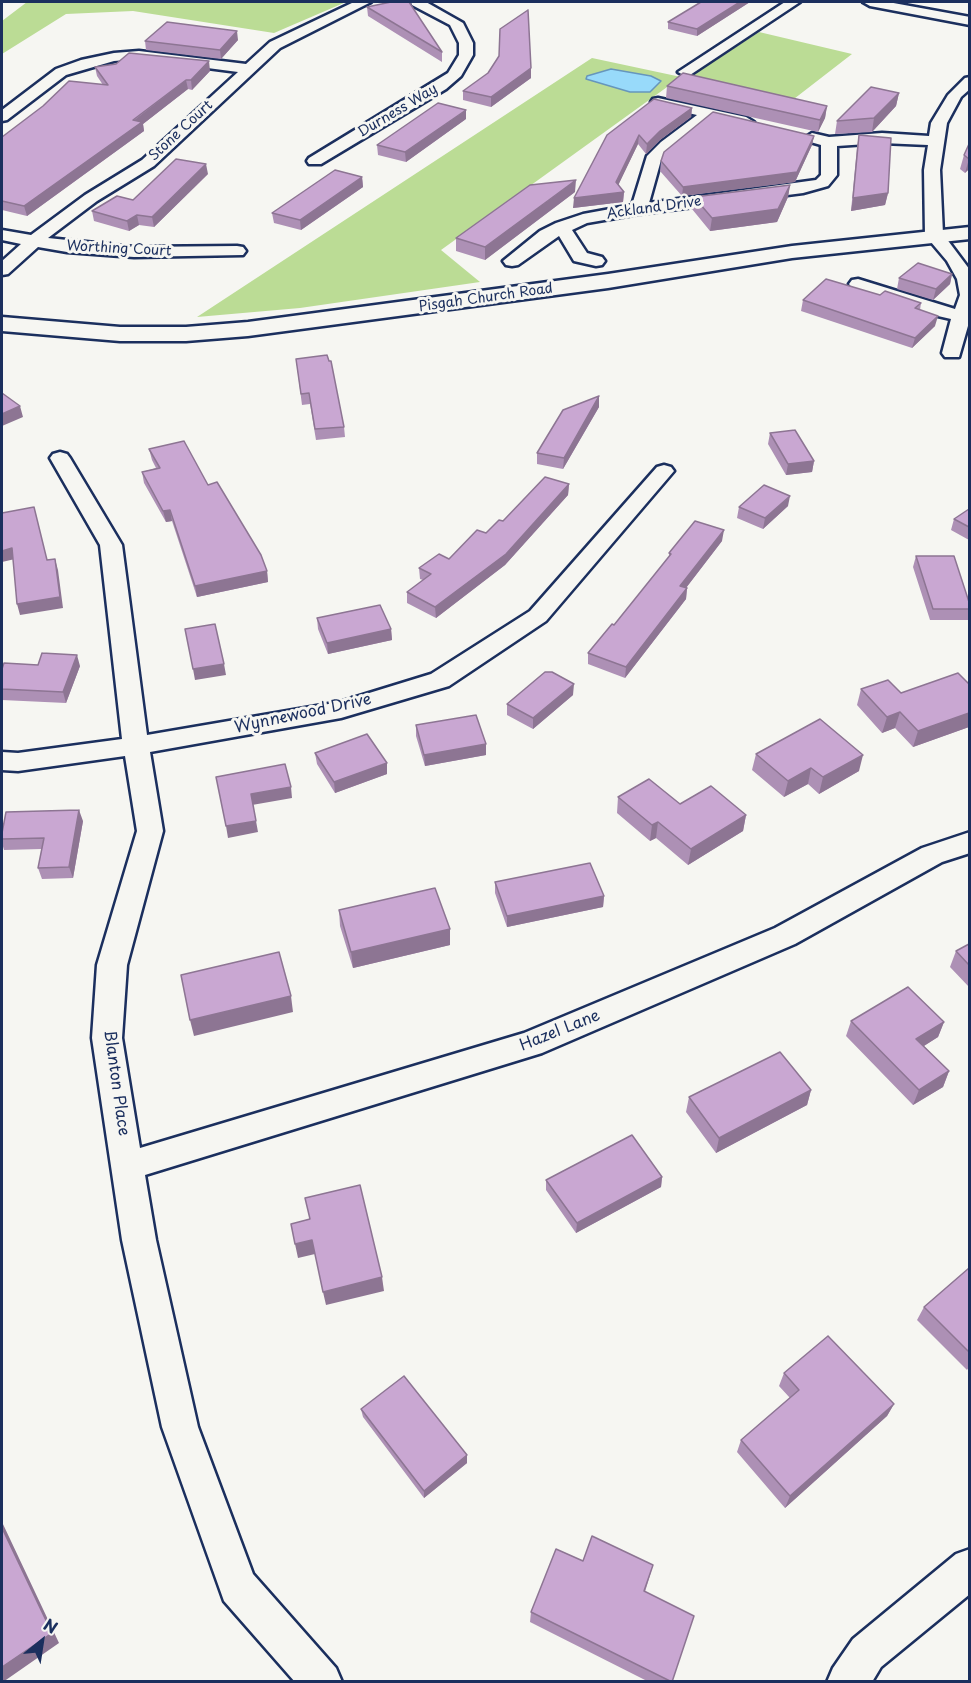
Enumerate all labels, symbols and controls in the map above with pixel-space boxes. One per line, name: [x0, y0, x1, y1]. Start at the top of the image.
street label: Durness Way: [355, 81, 441, 141]
street label: Stone Court: [146, 97, 216, 165]
street label: Ackland Drive: [606, 193, 702, 223]
street label: Worthing Court: [66, 238, 172, 260]
street label: Pisgah Church Road: [418, 280, 554, 316]
street label: Wynnewood Drive: [233, 690, 373, 738]
street label: Hazel Lane: [517, 1006, 603, 1056]
street label: Blanton Place: [99, 1029, 133, 1137]
north arrow: [12, 1611, 72, 1671]
text: N: [40, 1612, 62, 1639]

